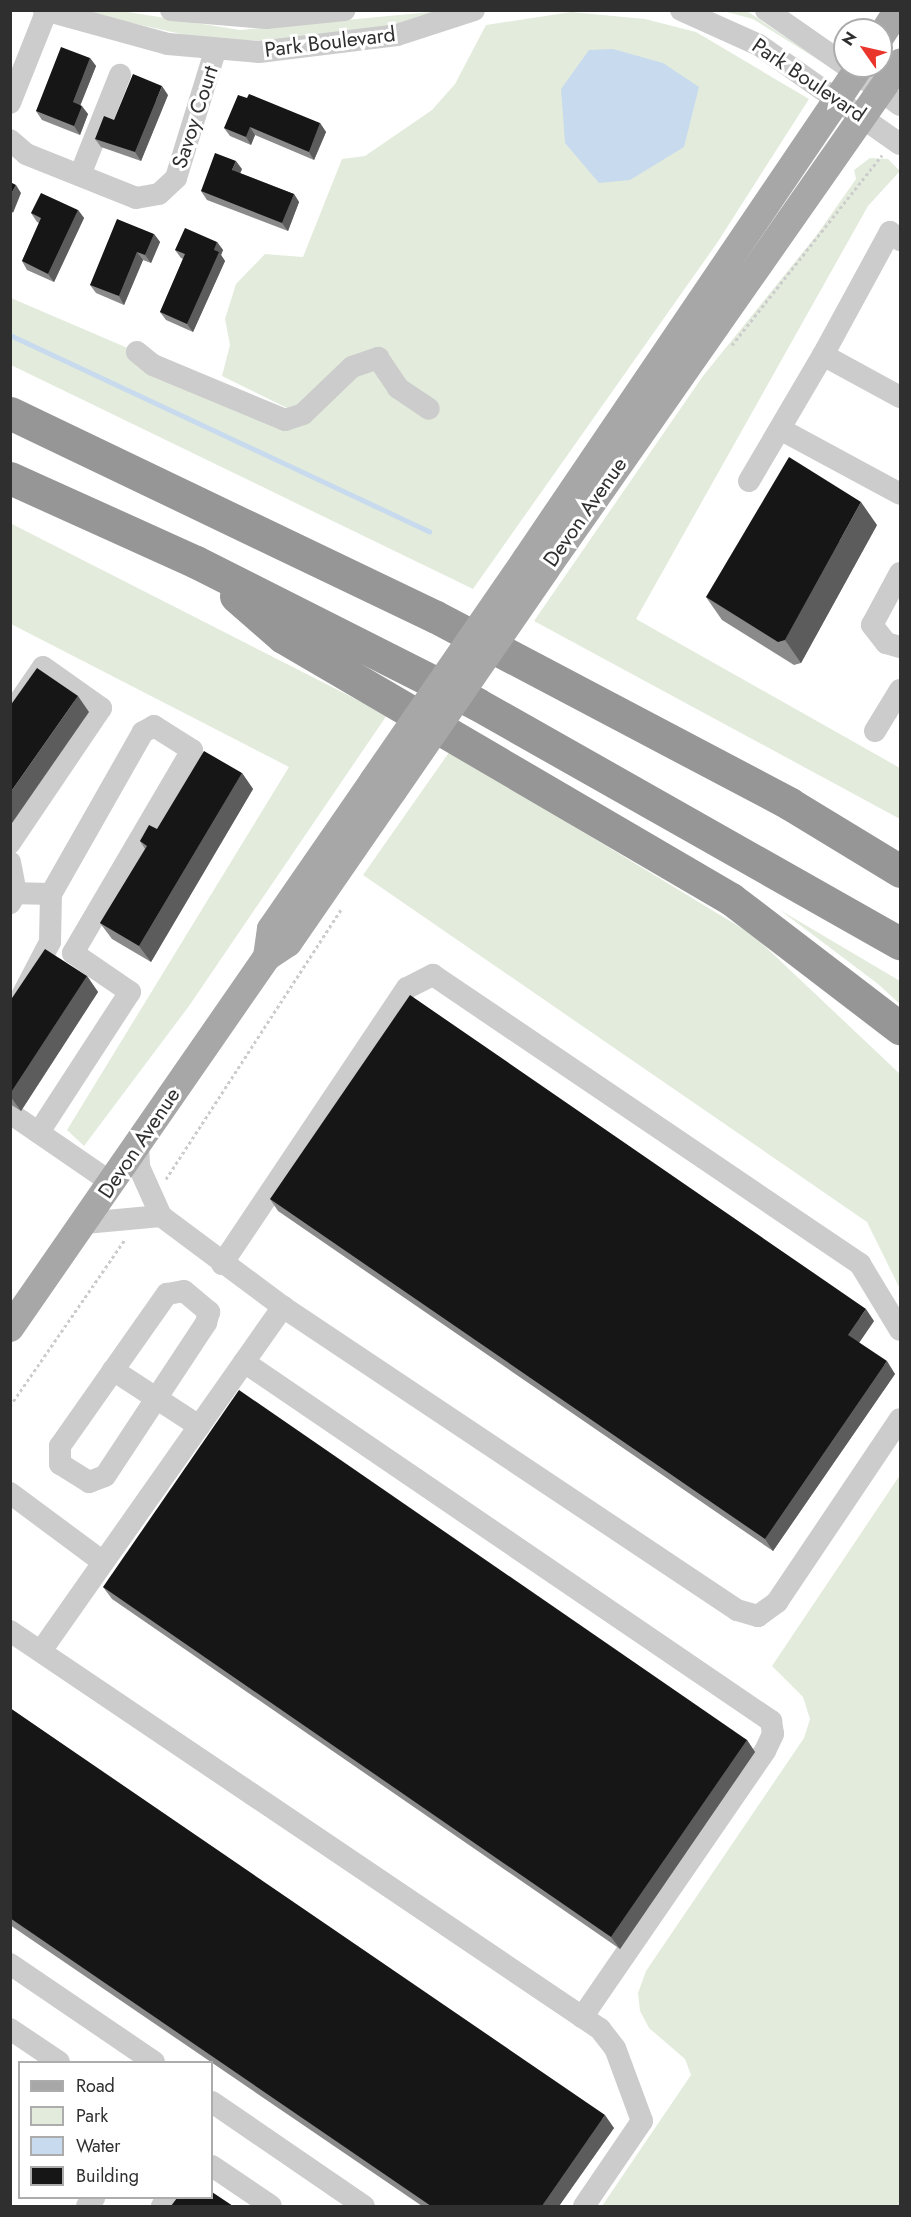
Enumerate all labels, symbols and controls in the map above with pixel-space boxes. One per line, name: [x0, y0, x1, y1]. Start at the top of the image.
north arrow: [833, 18, 893, 78]
street label: Park Boulevard: [263, 21, 397, 63]
text: N: [836, 27, 862, 50]
street label: Park Boulevard: [747, 33, 871, 127]
street label: Savoy Court: [167, 63, 223, 171]
street label: Devon Avenue: [538, 452, 632, 572]
street label: Devon Avenue: [93, 1083, 185, 1203]
legend: [18, 2061, 213, 2199]
text: Road: [76, 2073, 115, 2099]
text: Park: [76, 2103, 108, 2129]
text: Water: [76, 2133, 120, 2159]
text: Building: [76, 2163, 139, 2189]

